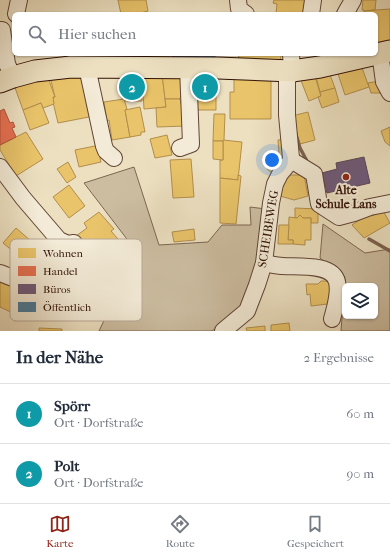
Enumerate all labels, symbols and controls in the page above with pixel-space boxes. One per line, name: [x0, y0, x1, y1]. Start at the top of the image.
search box: [12, 12, 378, 56]
icon: search: [26, 23, 48, 45]
text: Hier suchen: [58, 25, 136, 43]
pin: 2: [119, 72, 145, 102]
pin: 1: [192, 72, 218, 102]
your location: [262, 150, 282, 170]
marker: Alte Schule Lans: [341, 172, 351, 182]
place label: Alte Schule Lans: [316, 183, 377, 211]
street label: SCHEIBEWEG: [255, 189, 281, 269]
legend: [10, 239, 142, 321]
text: Wohnen: [42, 247, 83, 260]
text: Handel: [43, 265, 78, 278]
text: Büros: [43, 283, 71, 296]
map controls: [342, 283, 378, 319]
button: layers: [342, 283, 378, 319]
text: Öffentlich: [43, 301, 92, 314]
text: In der Nähe: [16, 347, 103, 367]
text: 2 Ergebnisse: [304, 350, 374, 365]
text: Spörr: [54, 397, 90, 415]
text: 1: [27, 406, 31, 421]
text: 60 m: [346, 406, 374, 421]
text: Ort · Dorfstraße: [54, 415, 144, 430]
text: Polt: [54, 457, 80, 475]
text: 2: [26, 466, 32, 481]
text: 90 m: [346, 466, 374, 481]
text: Ort · Dorfstraße: [54, 475, 144, 490]
tab: Karte: [46, 513, 73, 550]
tab: Route: [166, 513, 195, 550]
tab: Gespeichert: [287, 513, 344, 550]

